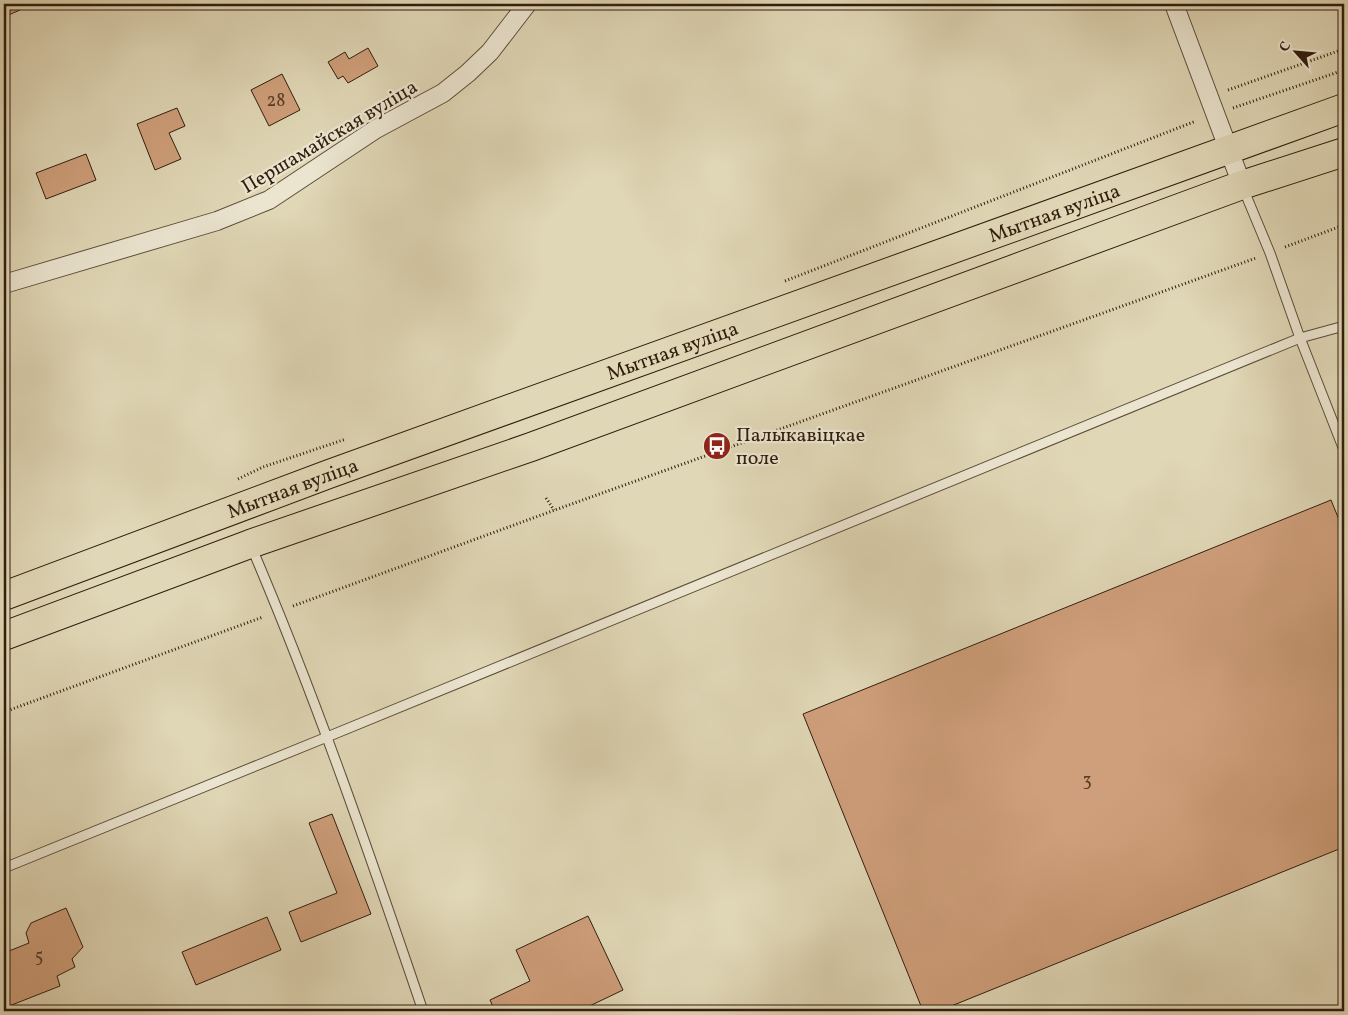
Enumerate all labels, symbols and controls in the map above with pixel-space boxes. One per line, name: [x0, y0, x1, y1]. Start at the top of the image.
north arrow: [1270, 28, 1320, 78]
text: С: [1275, 38, 1296, 55]
street label: Першамайская вуліца: [237, 74, 423, 201]
house number: 28: [267, 89, 285, 114]
street label: Мытная вуліца: [985, 178, 1125, 251]
street label: Мытная вуліца: [603, 316, 743, 389]
place label: Палыкавіцкае поле: [736, 422, 865, 473]
bus stop icon: Палыкавіцкае поле: [702, 431, 732, 461]
street label: Мытная вуліца: [223, 453, 363, 527]
house number: 3: [1082, 769, 1092, 794]
house number: 5: [35, 945, 43, 970]

